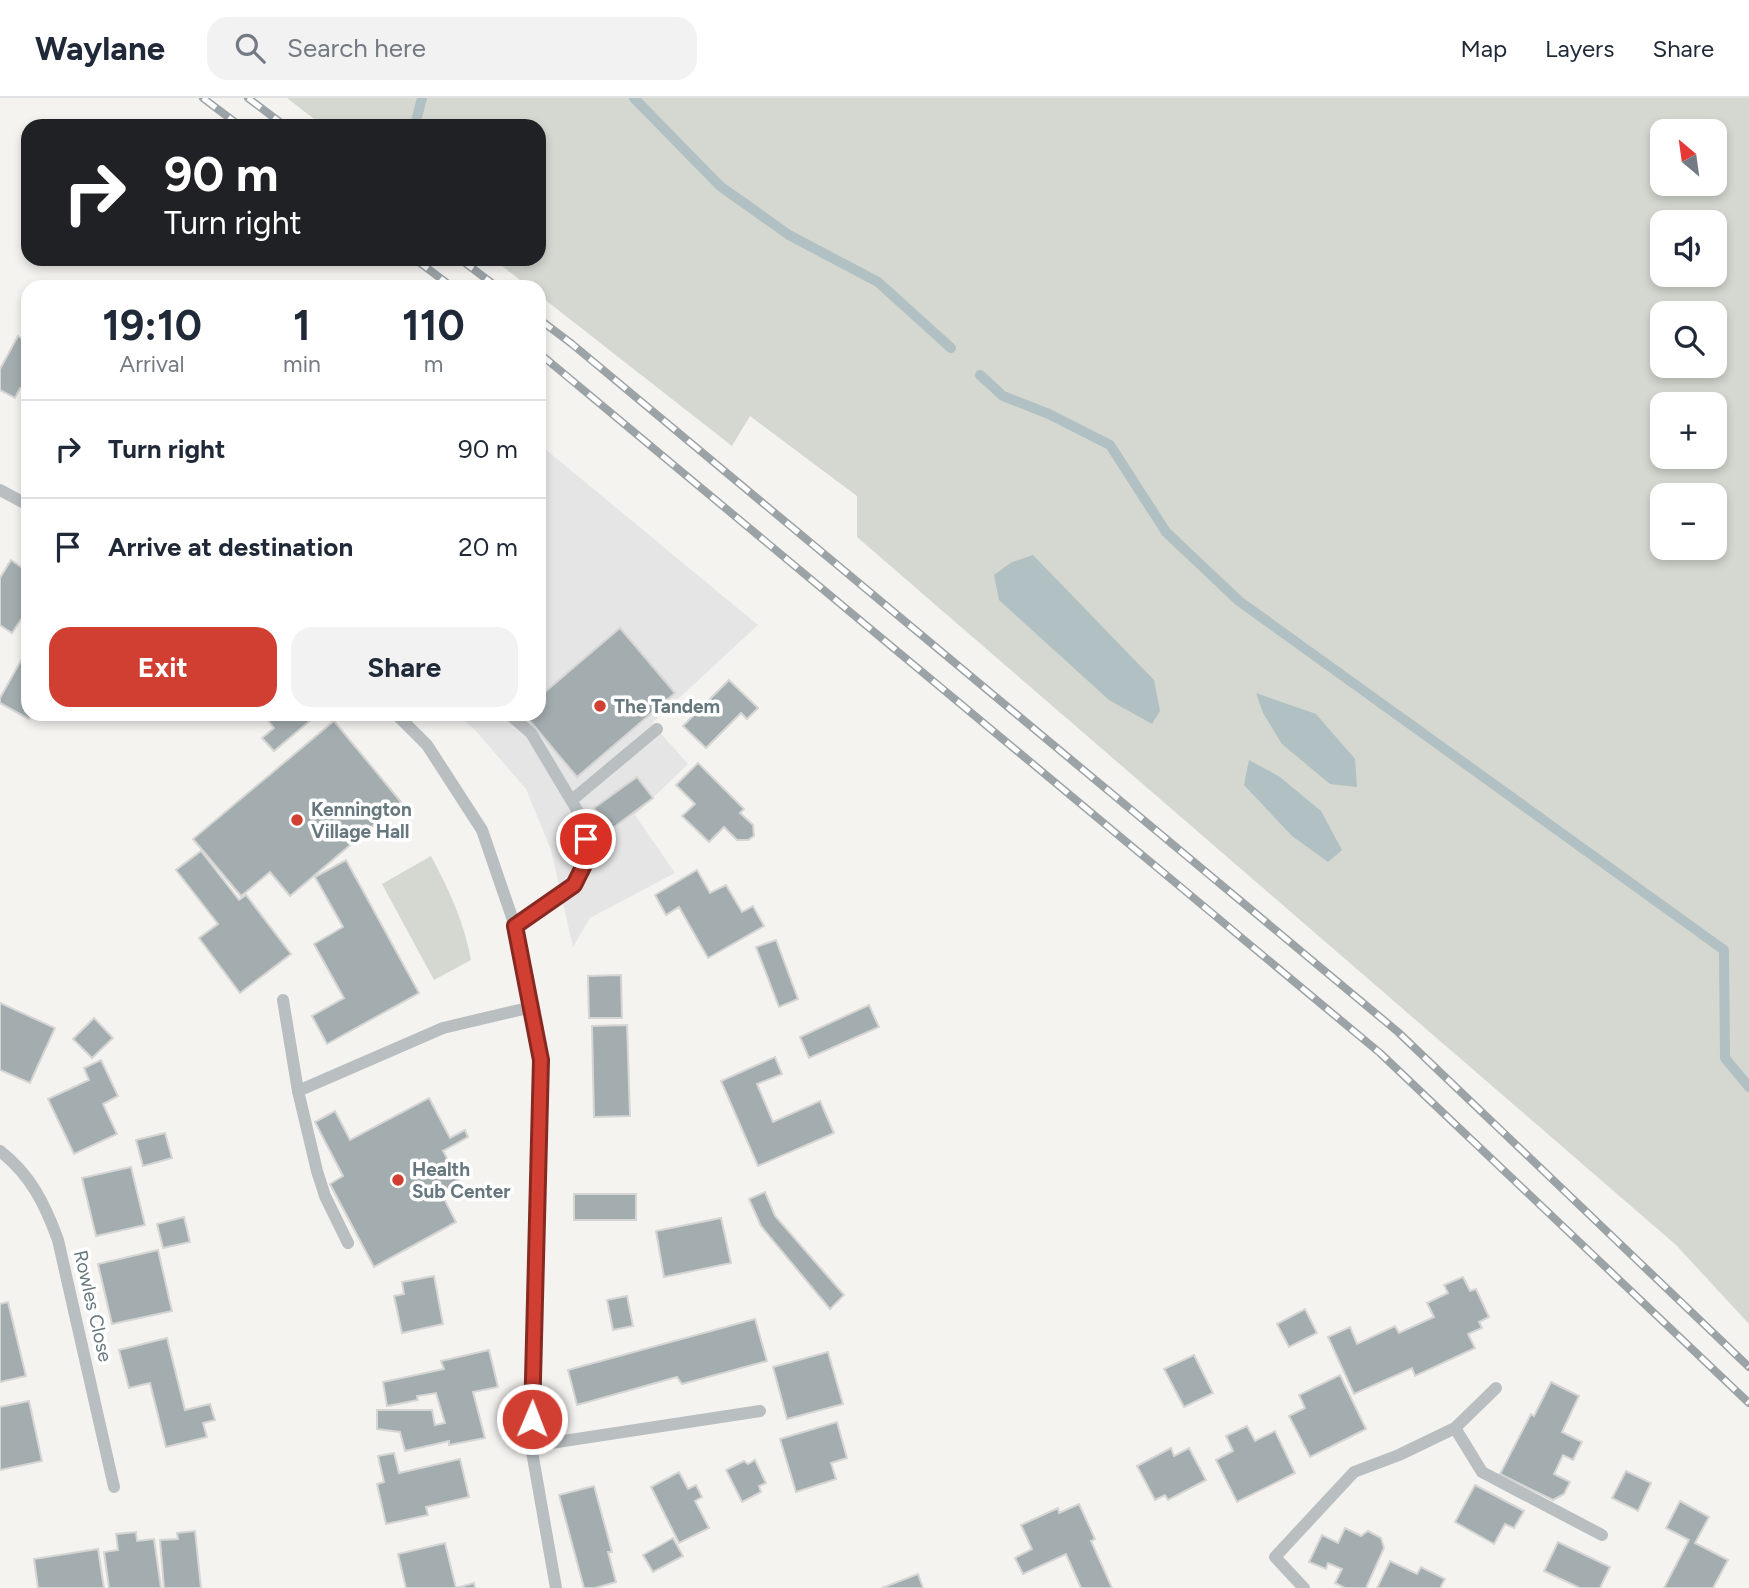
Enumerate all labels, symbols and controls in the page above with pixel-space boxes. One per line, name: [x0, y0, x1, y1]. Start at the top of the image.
search box: [207, 17, 697, 80]
text: Waylane: [35, 29, 165, 68]
icon: search: [231, 29, 269, 67]
text: Search here: [287, 32, 426, 64]
text: Map: [1460, 34, 1507, 63]
text: Layers: [1545, 34, 1614, 63]
text: Share: [1652, 34, 1714, 63]
north arrow: [1650, 119, 1727, 196]
map controls: [1650, 119, 1727, 560]
text: 90 m: [164, 144, 279, 203]
icon: right: [49, 147, 140, 238]
text: Turn right: [164, 204, 302, 242]
button: sound: [1650, 210, 1727, 287]
text: 19:10: [102, 300, 202, 351]
text: 1: [293, 300, 311, 351]
text: 110: [402, 300, 465, 351]
button: search: [1650, 301, 1727, 378]
text: Arrival: [120, 350, 185, 378]
text: min: [283, 350, 321, 378]
text: m: [424, 350, 443, 378]
button: +: [1650, 392, 1727, 469]
icon: right: [49, 430, 87, 468]
text: Turn right: [108, 433, 225, 465]
text: 90 m: [458, 433, 518, 465]
button: −: [1650, 483, 1727, 560]
icon: arrive: [49, 528, 87, 566]
text: Arrive at destination: [108, 531, 353, 563]
text: 20 m: [458, 531, 518, 563]
button: Exit: [49, 627, 277, 707]
button: Share: [291, 627, 518, 707]
place label: The Tandem: [614, 695, 720, 718]
marker: The Tandem: [592, 698, 608, 714]
place label: Kennington Village Hall: [311, 798, 412, 843]
pin: [556, 809, 616, 869]
marker: Kennington Village Hall: [289, 812, 305, 828]
icon: arrive: [567, 820, 605, 858]
place label: Health Sub Center: [412, 1158, 510, 1203]
marker: Health Sub Center: [390, 1172, 406, 1188]
street label: Rowles Close: [69, 1248, 117, 1364]
position arrow: [495, 1382, 569, 1456]

